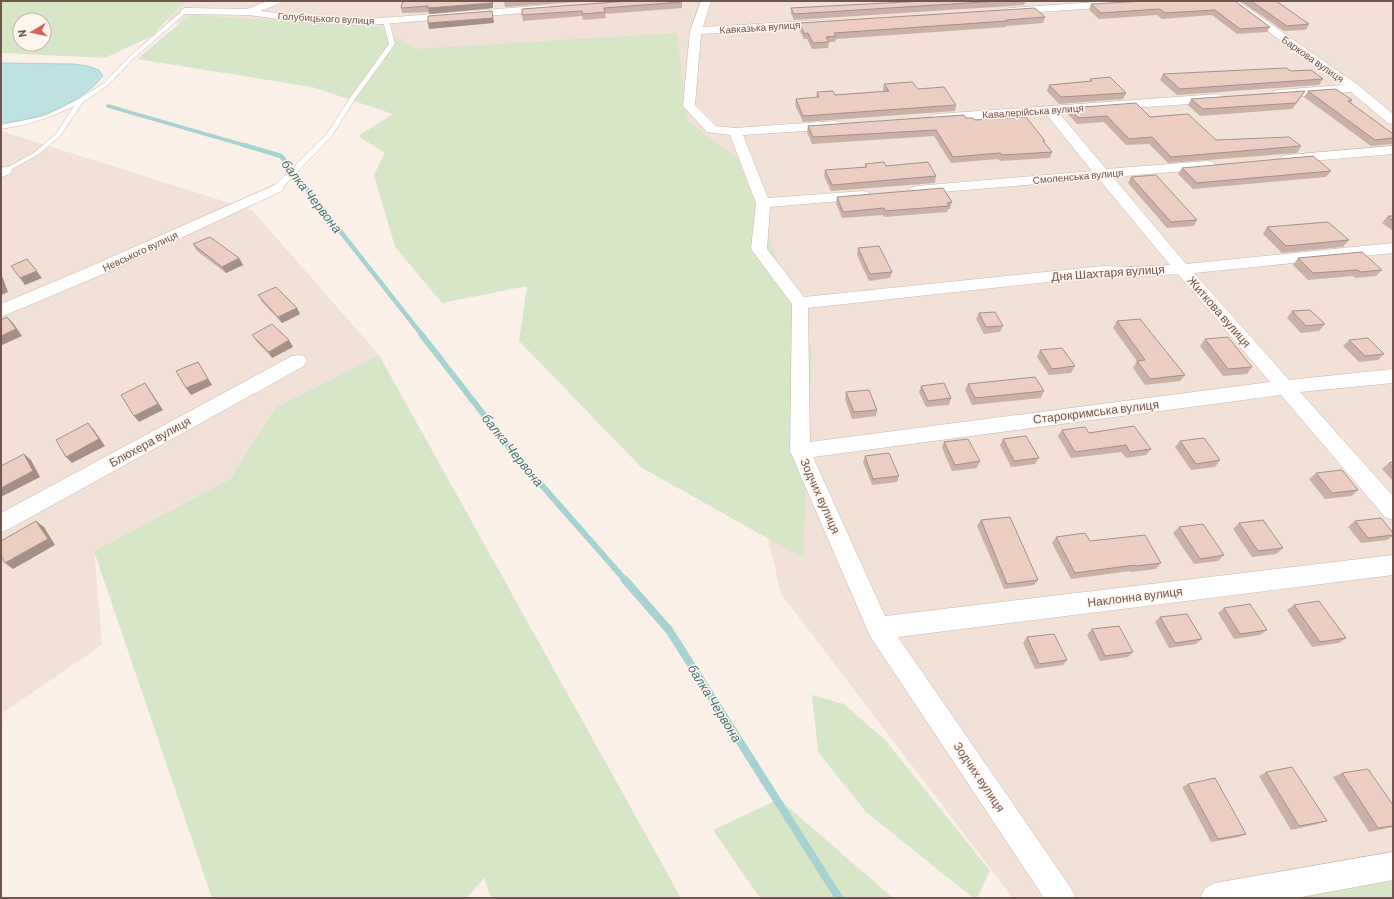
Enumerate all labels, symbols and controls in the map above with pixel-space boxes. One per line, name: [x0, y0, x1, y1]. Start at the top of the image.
street label: Голубицького вулиця: [277, 9, 375, 27]
north arrow: [12, 12, 52, 52]
street label: Кавказька вулиця: [719, 18, 801, 36]
text: N: [15, 29, 29, 38]
street label: Баркова вулиця: [1280, 33, 1346, 85]
street label: Кавалерійська вулиця: [982, 101, 1084, 121]
water label: балка Червона: [278, 156, 346, 236]
street label: Смоленська вулиця: [1032, 166, 1124, 186]
street label: Невського вулиця: [100, 228, 180, 274]
street label: Дня Шахтаря вулиця: [1051, 261, 1165, 284]
street label: Житкова вулиця: [1184, 273, 1254, 350]
street label: Старокримська вулиця: [1032, 396, 1160, 427]
water label: балка Червона: [479, 410, 547, 490]
street label: Блюхера вулиця: [106, 413, 193, 470]
street label: Зодчих вулиця: [797, 456, 844, 536]
street label: Наклонна вулиця: [1086, 583, 1183, 610]
water label: балка Червона: [685, 661, 745, 745]
street label: Зодчих вулиця: [951, 739, 1008, 814]

